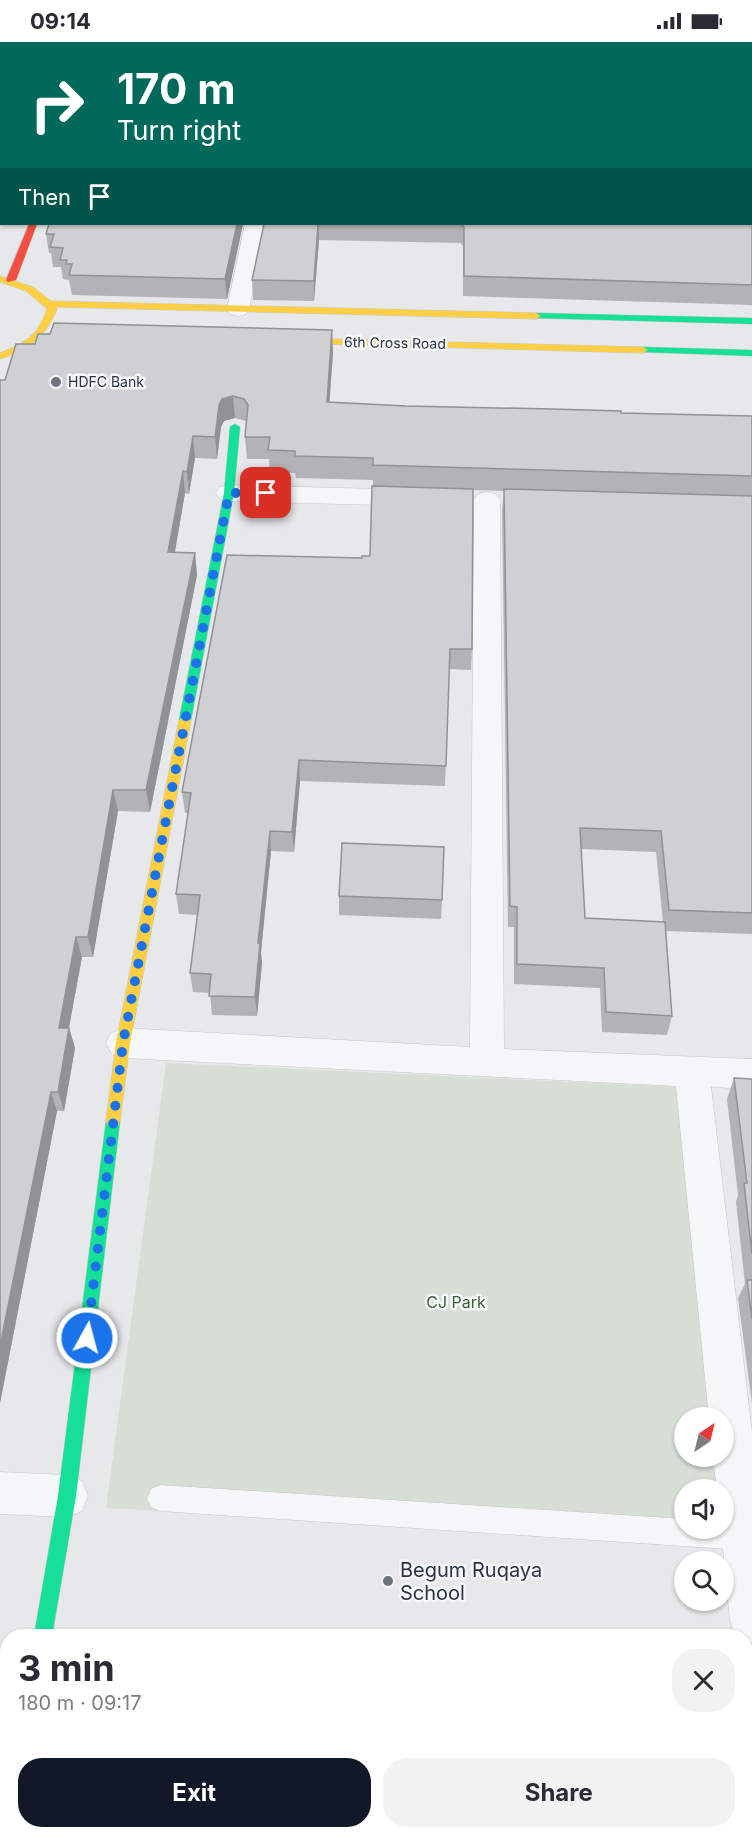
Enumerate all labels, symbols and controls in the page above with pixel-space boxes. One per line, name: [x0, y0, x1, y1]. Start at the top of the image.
text: 09:14: [30, 8, 91, 34]
text: 170 m: [117, 63, 235, 114]
icon: right: [18, 66, 96, 144]
text: Turn right: [117, 114, 241, 147]
icon: arrive: [83, 180, 116, 213]
text: Then: [18, 184, 71, 210]
street label: 6th Cross Road: [344, 333, 446, 352]
place label: HDFC Bank: [68, 373, 144, 390]
marker: HDFC Bank: [49, 375, 63, 389]
pin: [240, 467, 291, 518]
icon: arrive: [249, 476, 282, 509]
park label: CJ Park: [426, 1292, 486, 1312]
position arrow: [55, 1306, 119, 1370]
north arrow: [674, 1407, 734, 1467]
map controls: [674, 1407, 734, 1611]
button: sound: [674, 1479, 734, 1539]
button: search: [674, 1551, 734, 1611]
place label: Begum Ruqaya School: [400, 1558, 542, 1605]
marker: Begum Ruqaya School: [381, 1574, 395, 1588]
text: 3 min: [18, 1646, 115, 1690]
button: close: [672, 1649, 735, 1712]
text: 180 m · 09:17: [18, 1691, 142, 1715]
button: Exit: [18, 1758, 371, 1827]
button: Share: [383, 1758, 735, 1827]

